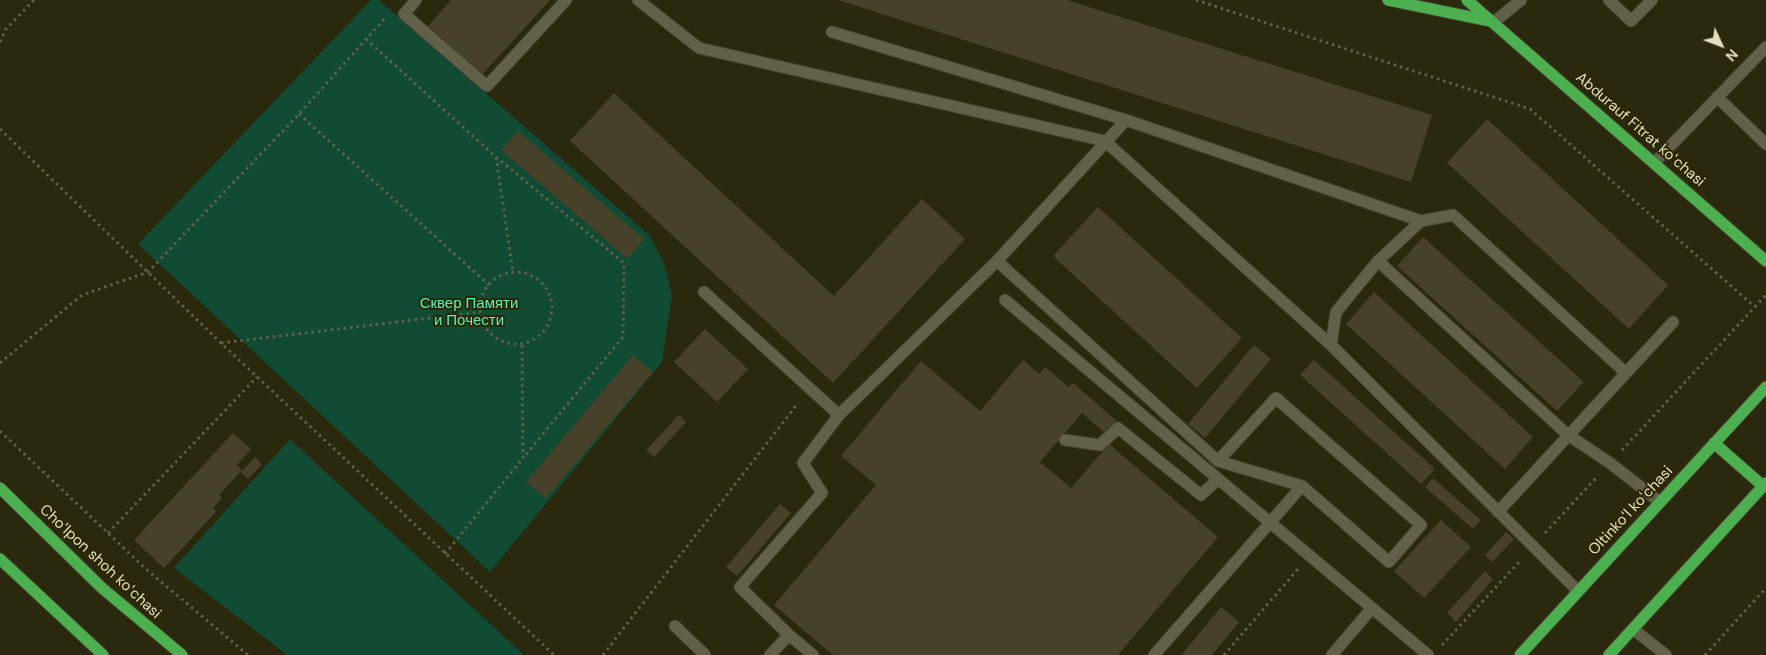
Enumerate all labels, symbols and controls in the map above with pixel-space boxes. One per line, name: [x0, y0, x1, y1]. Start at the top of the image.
north arrow: [1696, 20, 1746, 70]
text: N: [1722, 45, 1742, 65]
street label: Abdurauf Fitrat koʻchasi: [1572, 69, 1708, 191]
park label: Сквер Памяти и Почести: [420, 295, 518, 330]
street label: Oltinkoʻl koʻchasi: [1585, 463, 1677, 559]
street label: Choʻlpon shoh koʻchasi: [36, 501, 164, 623]

